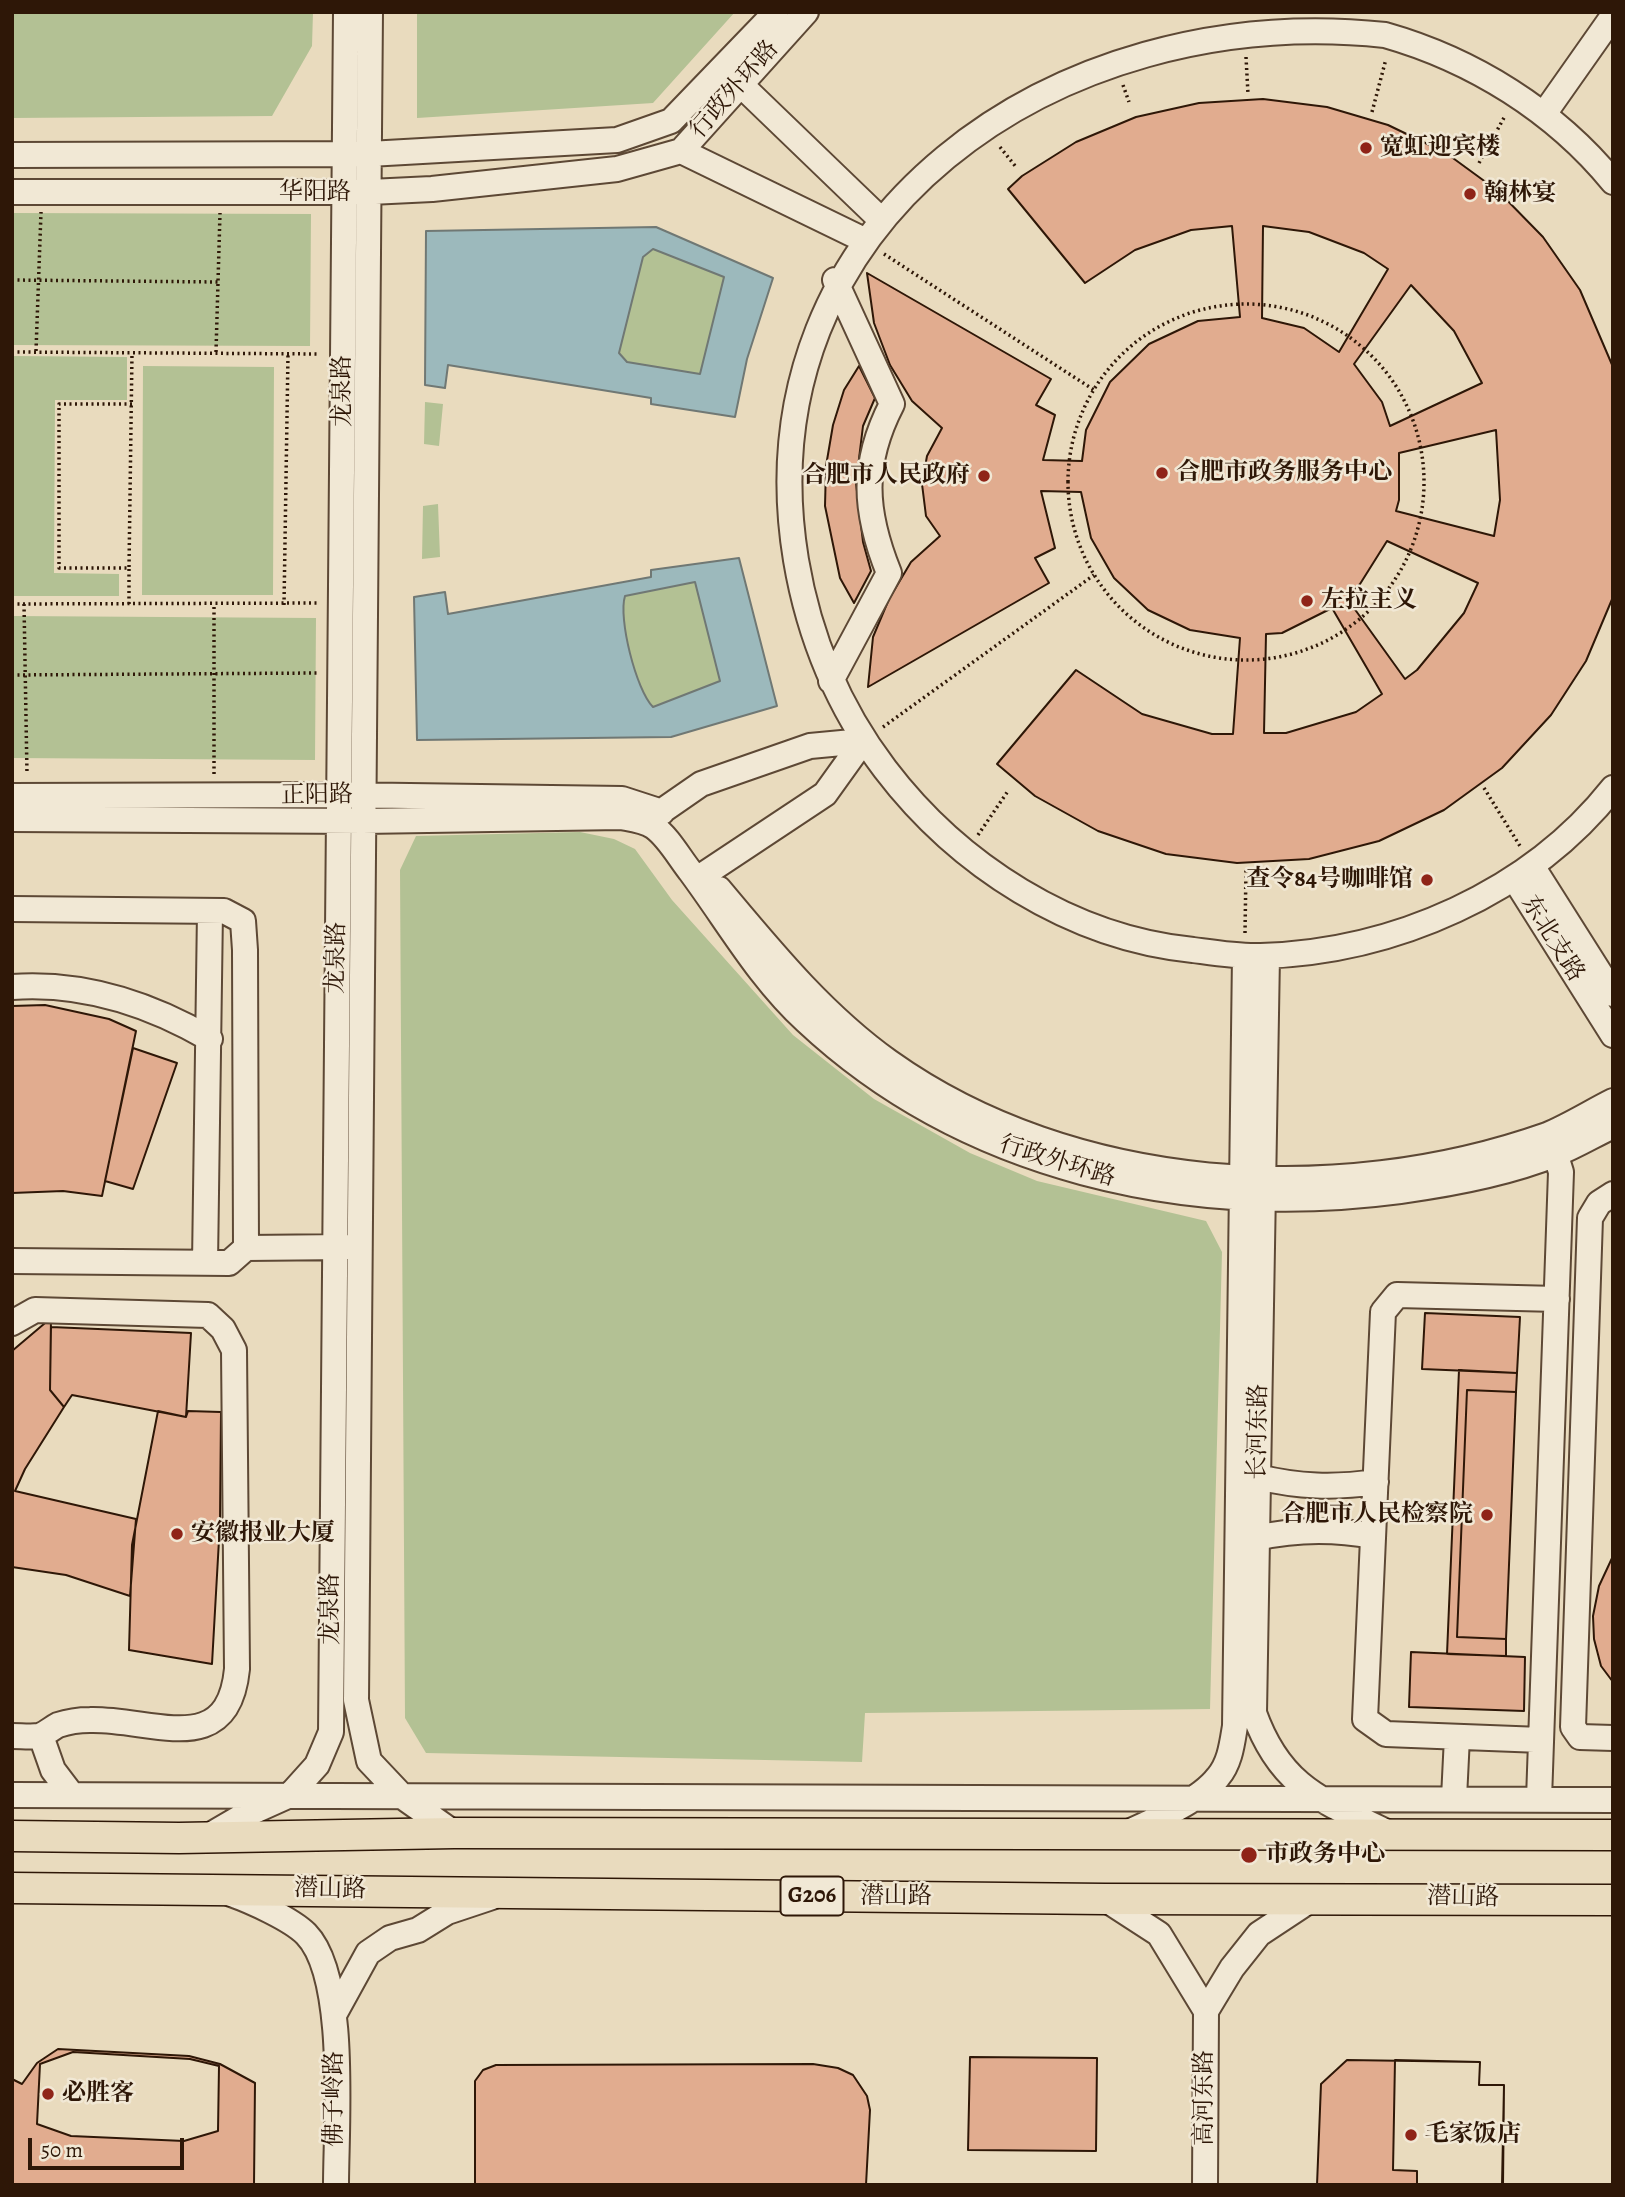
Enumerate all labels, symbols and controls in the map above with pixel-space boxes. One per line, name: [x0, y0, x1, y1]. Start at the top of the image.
street label: 行政外环路: [685, 35, 785, 145]
place label: 宽虹迎宾楼: [1380, 134, 1500, 162]
marker: 宽虹迎宾楼: [1358, 140, 1374, 156]
street label: 华阳路: [279, 179, 351, 207]
place label: 翰林宴: [1484, 180, 1556, 208]
marker: 翰林宴: [1462, 186, 1478, 202]
street label: 龙泉路: [329, 355, 357, 427]
place label: 合肥市政务服务中心: [1176, 459, 1392, 487]
place label: 合肥市人民政府: [802, 462, 970, 490]
marker: 合肥市政务服务中心: [1154, 465, 1170, 481]
marker: 合肥市人民政府: [976, 468, 992, 484]
place label: 左拉主义: [1321, 587, 1417, 615]
marker: 左拉主义: [1299, 593, 1315, 609]
street label: 正阳路: [281, 781, 353, 811]
place label: 查令84号咖啡馆: [1246, 866, 1413, 894]
marker: 查令84号咖啡馆: [1419, 872, 1435, 888]
street label: 东北支路: [1514, 891, 1590, 987]
street label: 龙泉路: [322, 922, 352, 994]
street label: 行政外环路: [995, 1131, 1119, 1193]
street label: 长河东路: [1244, 1384, 1274, 1480]
place label: 合肥市人民检察院: [1281, 1501, 1473, 1529]
marker: 合肥市人民检察院: [1479, 1507, 1495, 1523]
place label: 安徽报业大厦: [191, 1520, 335, 1548]
marker: 安徽报业大厦: [169, 1526, 185, 1542]
street label: 龙泉路: [317, 1573, 345, 1645]
place label: 市政务中心: [1265, 1841, 1385, 1869]
marker: 市政务中心: [1239, 1845, 1259, 1865]
street label: 潜山路: [294, 1875, 366, 1905]
road number: G206: [780, 1876, 844, 1915]
street label: 潜山路: [860, 1883, 932, 1911]
street label: 潜山路: [1427, 1883, 1499, 1913]
street label: 高河东路: [1191, 2050, 1219, 2146]
street label: 佛子岭路: [321, 2051, 349, 2147]
place label: 必胜客: [62, 2080, 134, 2108]
marker: 必胜客: [40, 2086, 56, 2102]
place label: 毛家饭店: [1425, 2121, 1521, 2149]
scale bar: [32, 2124, 187, 2168]
marker: 毛家饭店: [1403, 2127, 1419, 2143]
text: 50 m: [41, 2136, 83, 2164]

